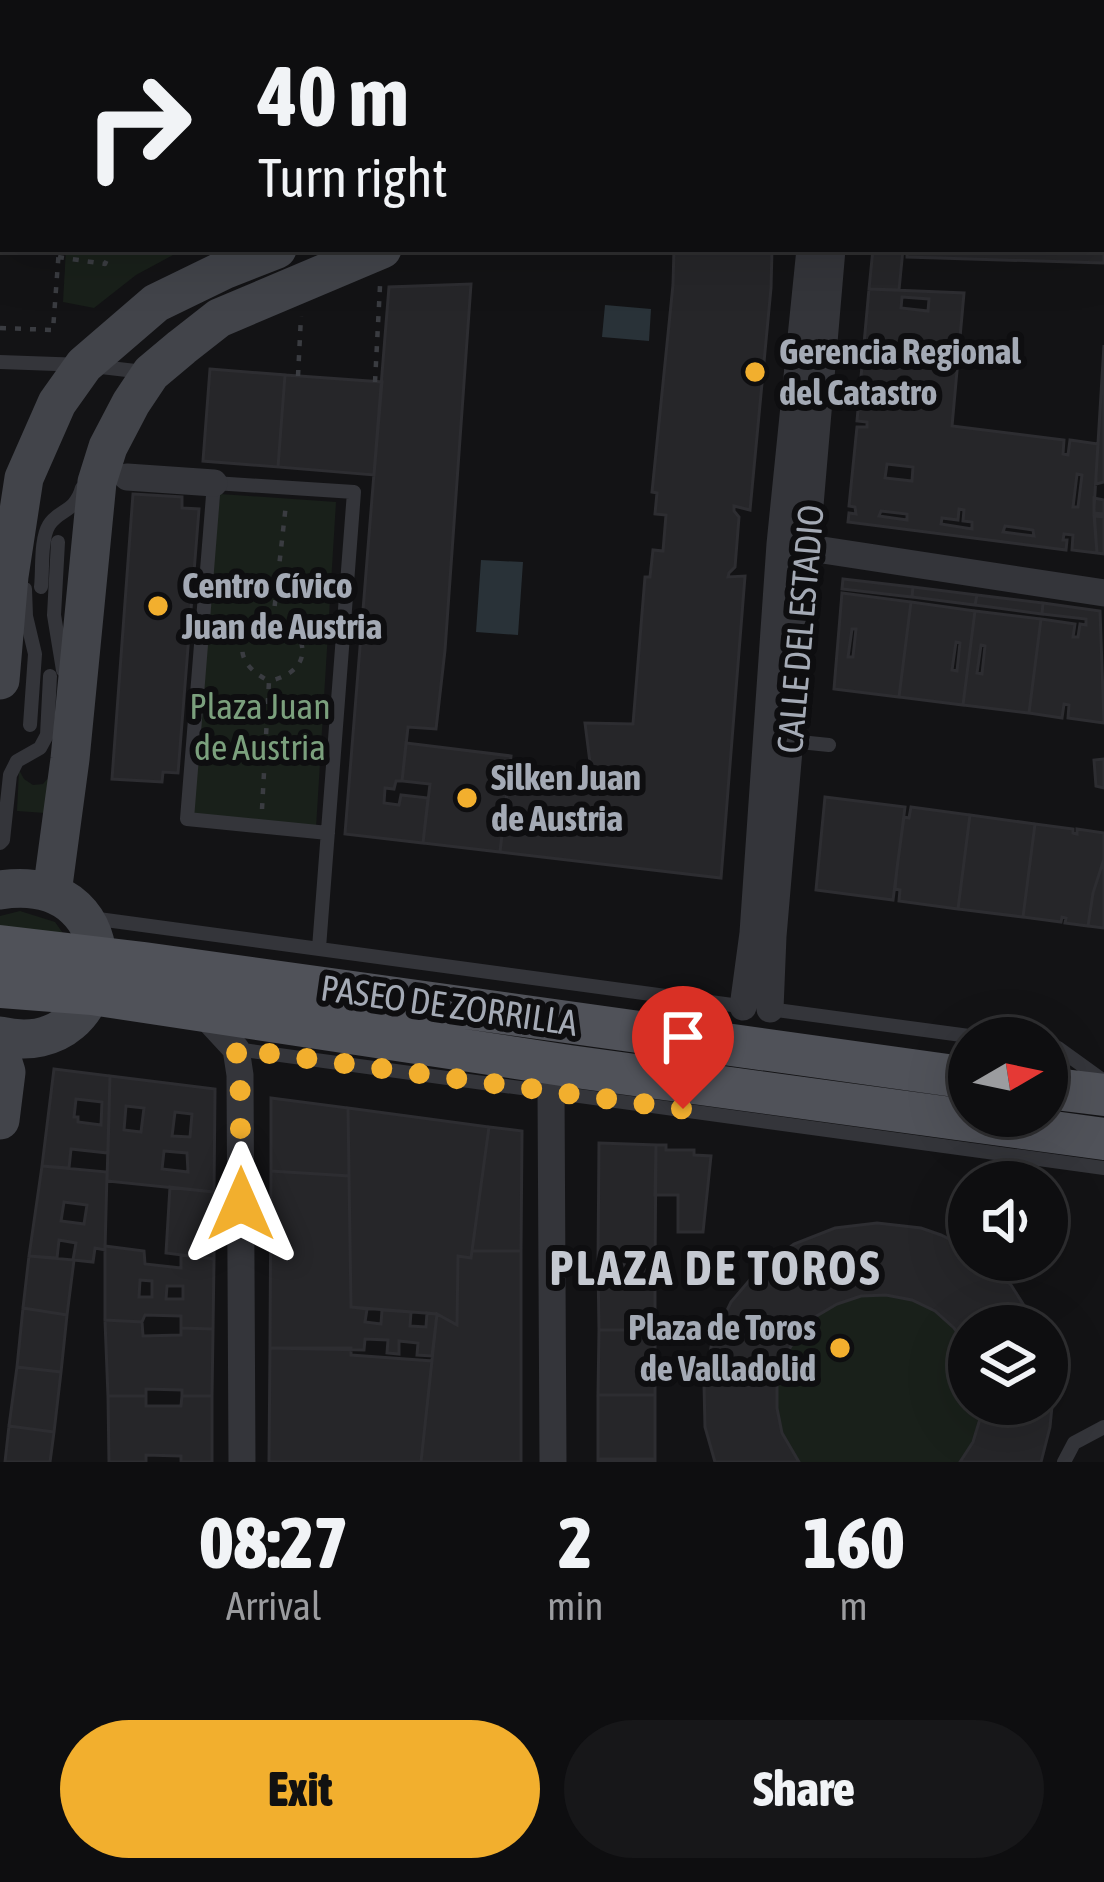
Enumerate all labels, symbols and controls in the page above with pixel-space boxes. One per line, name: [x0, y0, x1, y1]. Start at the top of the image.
icon: right: [60, 48, 216, 204]
text: 40 m: [258, 48, 409, 144]
text: Turn right: [258, 147, 448, 208]
place label: Gerencia Regional del Catastro: [779, 330, 1021, 413]
marker: Gerencia Regional del Catastro: [742, 359, 768, 385]
street label: CALLE DEL ESTADIO: [768, 503, 832, 755]
place label: Centro Cívico Juan de Austria: [181, 564, 382, 647]
marker: Centro Cívico Juan de Austria: [145, 593, 171, 619]
park label: Plaza Juan de Austria: [189, 685, 331, 768]
place label: Silken Juan de Austria: [491, 756, 641, 839]
marker: Silken Juan de Austria: [454, 785, 480, 811]
street label: PASEO DE ZORRILLA: [318, 966, 580, 1044]
pin: [632, 986, 734, 1109]
icon: arrive: [650, 1004, 716, 1070]
north arrow: [948, 1017, 1068, 1137]
map controls: [948, 1017, 1068, 1425]
position arrow: [178, 1141, 304, 1267]
button: sound: [948, 1161, 1068, 1281]
district label: PLAZA DE TOROS: [549, 1240, 883, 1295]
button: layers: [948, 1305, 1068, 1425]
place label: Plaza de Toros de Valladolid: [628, 1306, 816, 1389]
marker: Plaza de Toros de Valladolid: [827, 1335, 853, 1361]
text: 08:27: [200, 1501, 348, 1583]
text: 2: [558, 1501, 592, 1583]
text: 160: [803, 1501, 904, 1583]
text: Arrival: [226, 1584, 321, 1628]
text: min: [547, 1584, 603, 1628]
text: m: [840, 1584, 868, 1628]
button: Exit: [60, 1720, 540, 1858]
button: Share: [564, 1720, 1044, 1858]

